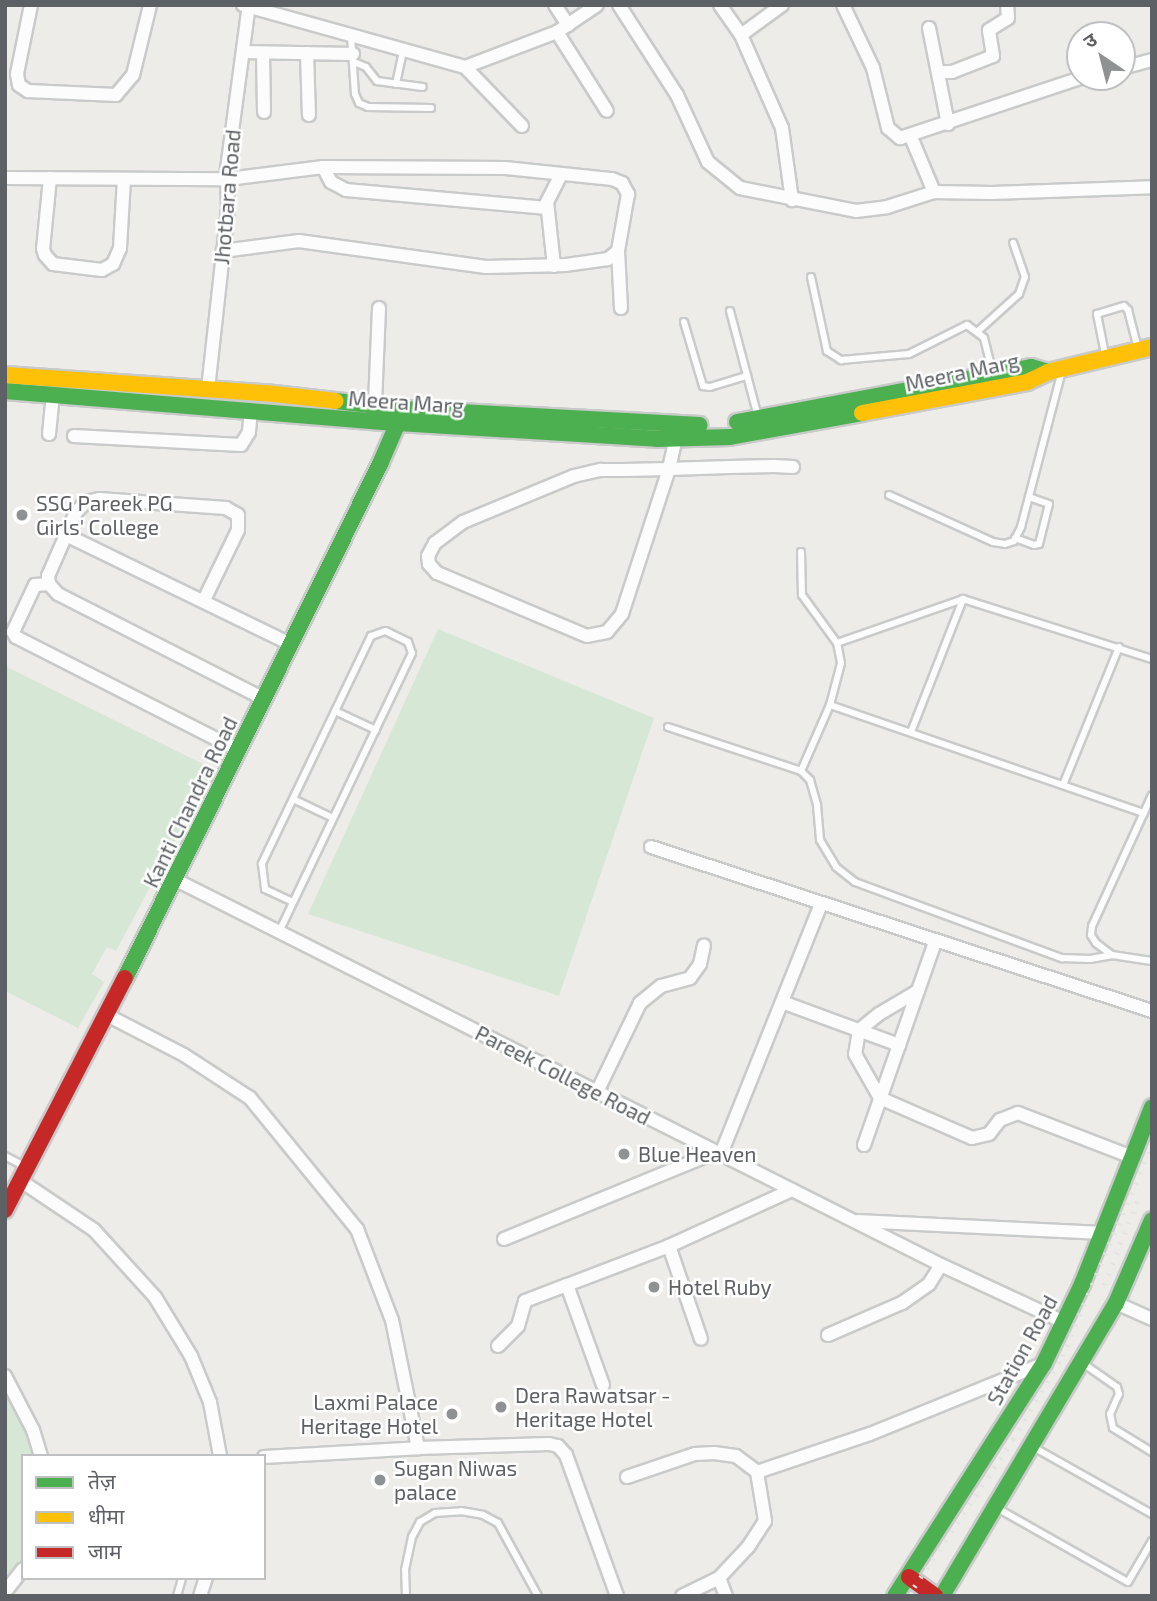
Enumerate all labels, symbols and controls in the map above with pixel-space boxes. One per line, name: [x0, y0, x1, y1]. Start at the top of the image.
north arrow: [1066, 21, 1136, 91]
text: उ: [1079, 27, 1101, 53]
street label: Jhotbara Road: [209, 128, 245, 266]
street label: Meera Marg: [903, 348, 1021, 396]
street label: Meera Marg: [347, 385, 465, 419]
place label: SSG Pareek PG Girls' College: [36, 490, 173, 540]
marker: SSG Pareek PG Girls' College: [14, 507, 30, 523]
street label: Kanti Chandra Road: [138, 712, 242, 892]
street label: Pareek College Road: [471, 1020, 655, 1130]
place label: Blue Heaven: [638, 1141, 757, 1167]
marker: Blue Heaven: [616, 1146, 632, 1162]
place label: Hotel Ruby: [668, 1274, 772, 1300]
marker: Hotel Ruby: [646, 1279, 662, 1295]
street label: Station Road: [982, 1291, 1062, 1409]
place label: Dera Rawatsar - Heritage Hotel: [515, 1382, 671, 1432]
place label: Laxmi Palace Heritage Hotel: [300, 1389, 438, 1439]
marker: Dera Rawatsar - Heritage Hotel: [493, 1399, 509, 1415]
marker: Laxmi Palace Heritage Hotel: [444, 1406, 460, 1422]
legend: [21, 1454, 266, 1580]
place label: Sugan Niwas palace: [394, 1455, 517, 1505]
text: तेज़: [88, 1468, 116, 1493]
marker: Sugan Niwas palace: [372, 1472, 388, 1488]
text: धीमा: [88, 1503, 124, 1528]
text: जाम: [88, 1538, 122, 1563]

